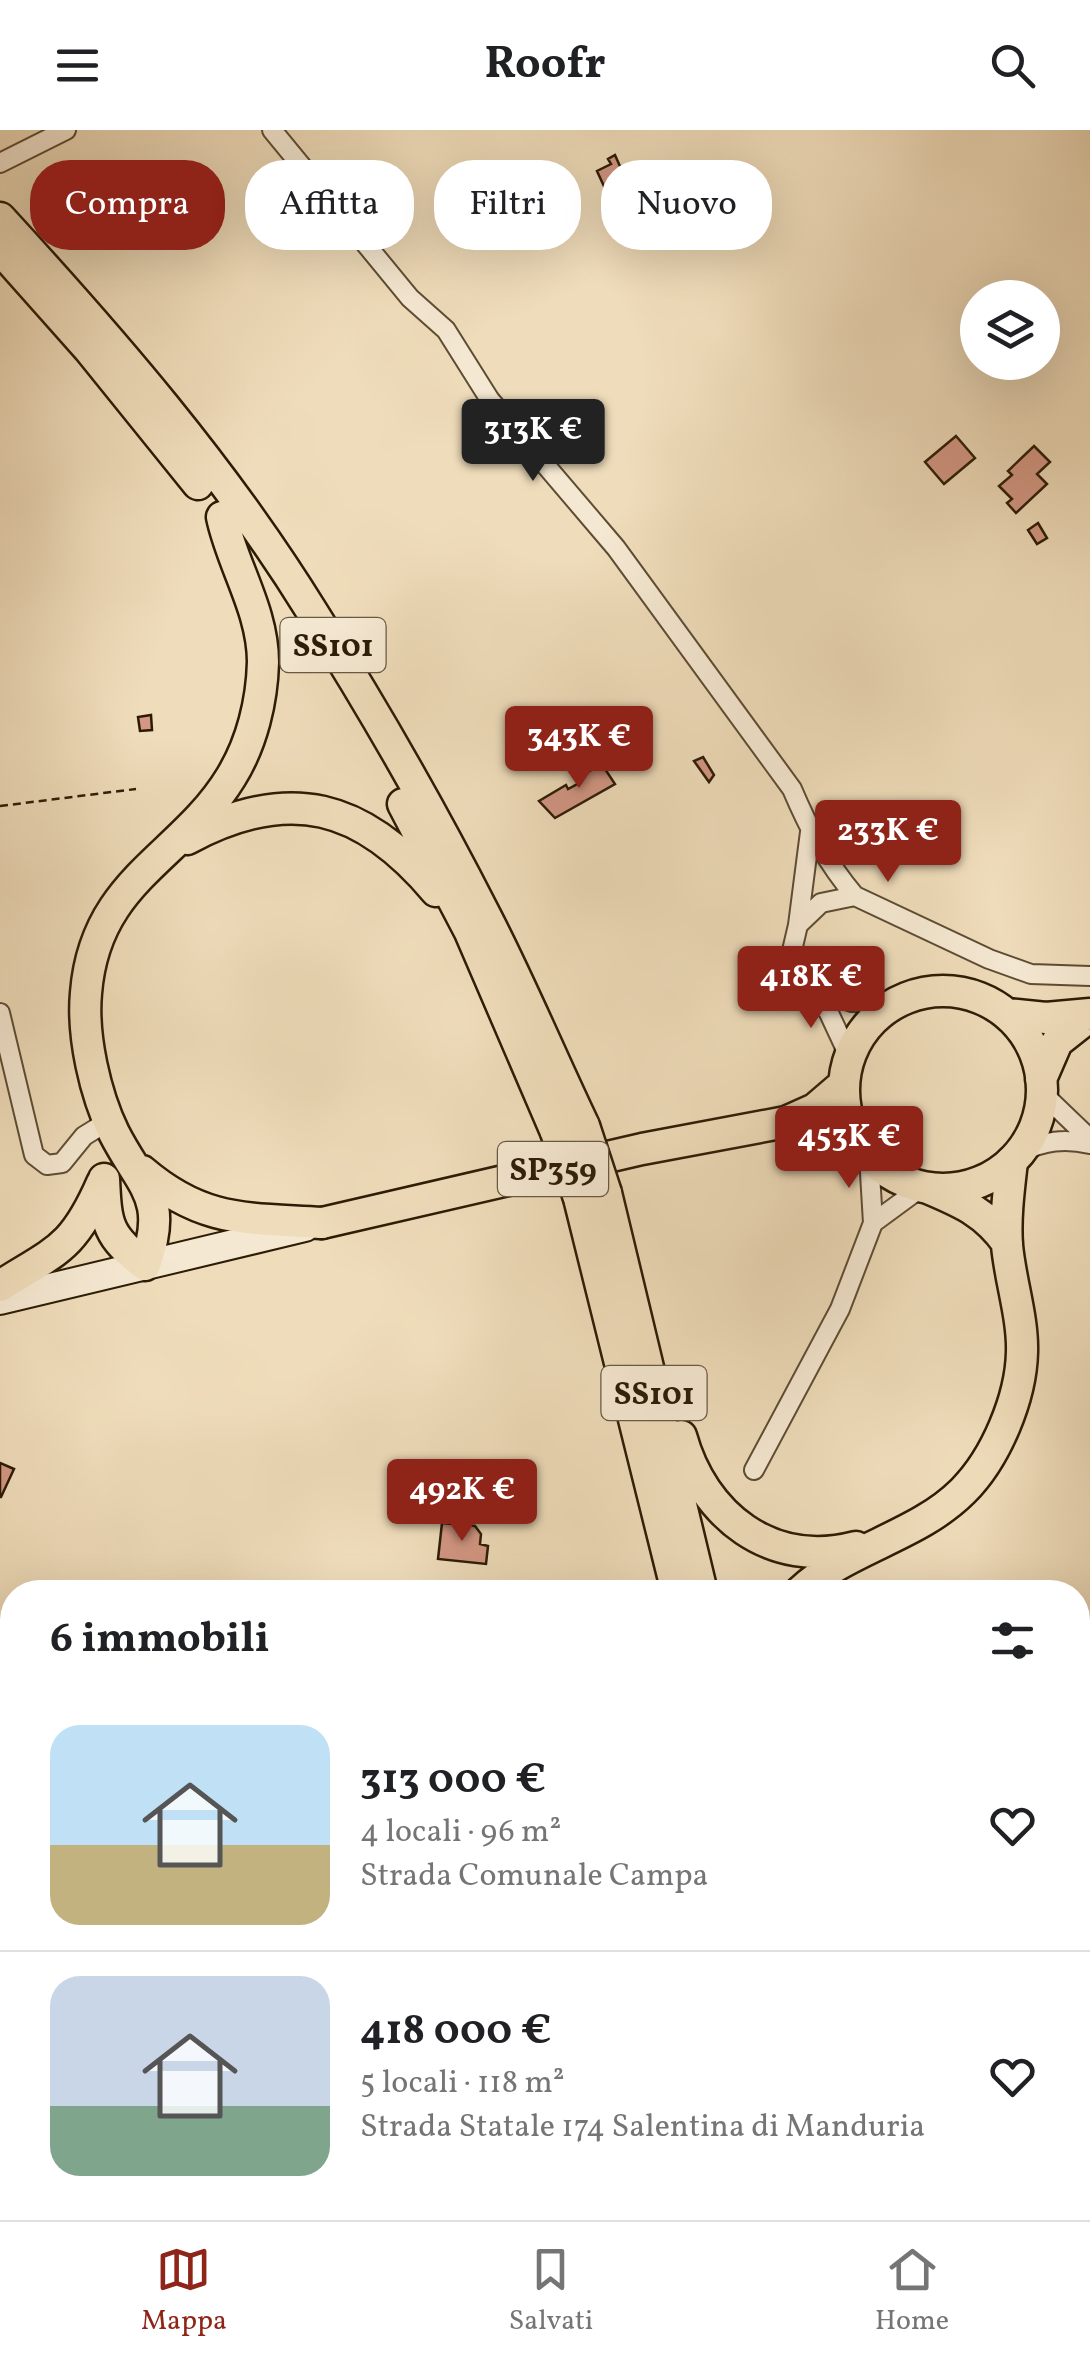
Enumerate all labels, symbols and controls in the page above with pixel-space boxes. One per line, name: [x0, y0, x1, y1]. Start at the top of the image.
text: Roofr: [484, 34, 606, 97]
icon: menu: [50, 38, 105, 93]
icon: search: [985, 38, 1040, 93]
chip: Compra: [30, 160, 225, 250]
chip: Affitta: [245, 160, 414, 250]
chip: Filtri: [434, 160, 581, 250]
chip: Nuovo: [601, 160, 772, 250]
map controls: [960, 280, 1060, 380]
button: layers: [960, 280, 1060, 380]
pin: 313K €: [452, 399, 614, 484]
text: 313K €: [484, 409, 582, 453]
road number: SS101: [280, 618, 386, 672]
pin: 343K €: [498, 706, 660, 791]
text: 343K €: [527, 716, 631, 760]
pin: 233K €: [807, 800, 969, 885]
text: 233K €: [837, 810, 939, 854]
pin: 418K €: [730, 946, 892, 1031]
text: 418K €: [760, 956, 862, 1000]
pin: 453K €: [768, 1106, 930, 1191]
text: 453K €: [797, 1116, 901, 1160]
road number: SP359: [498, 1142, 608, 1196]
road number: SS101: [602, 1366, 706, 1420]
pin: 492K €: [381, 1459, 543, 1544]
text: 492K €: [409, 1469, 515, 1513]
text: 6 immobili: [50, 1611, 270, 1670]
icon: filters: [985, 1613, 1040, 1668]
text: 313 000 €: [360, 1752, 546, 1811]
icon: home: [130, 1765, 250, 1885]
icon: heart: [985, 1798, 1040, 1853]
text: 4 locali · 96 m²: [360, 1811, 561, 1855]
text: Strada Comunale Campa: [360, 1855, 709, 1899]
text: 418 000 €: [360, 2003, 551, 2062]
icon: home: [130, 2016, 250, 2136]
icon: heart: [985, 2049, 1040, 2104]
text: 5 locali · 118 m²: [360, 2062, 565, 2106]
text: Strada Statale 174 Salentina di Manduria: [360, 2106, 925, 2150]
tab: Mappa: [141, 2242, 227, 2341]
tab: Salvati: [509, 2242, 593, 2341]
tab: Home: [875, 2242, 949, 2341]

